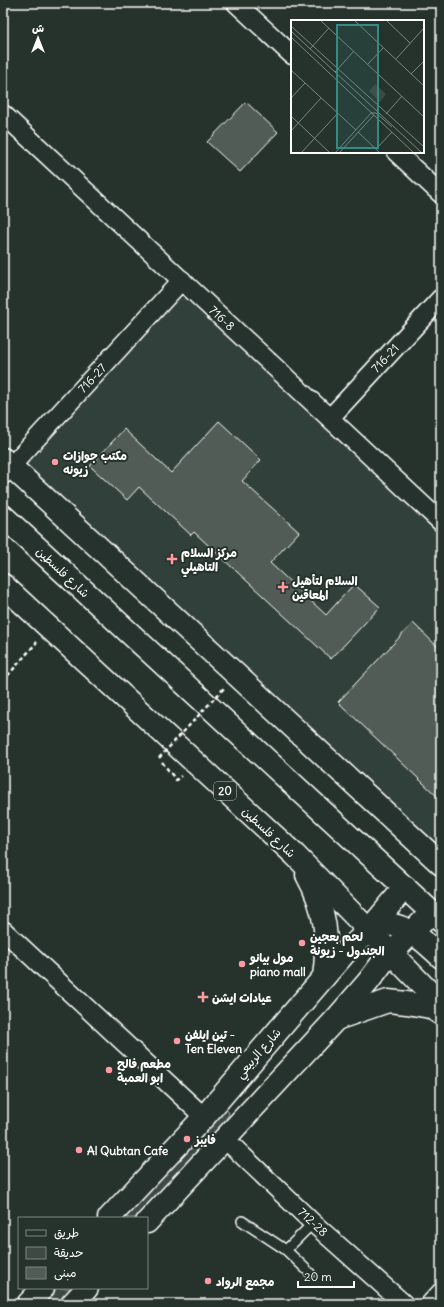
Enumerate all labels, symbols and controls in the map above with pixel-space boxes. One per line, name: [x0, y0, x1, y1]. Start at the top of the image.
north arrow: [18, 18, 58, 58]
inset map: [291, 20, 424, 153]
text: ش: [32, 21, 44, 35]
street label: 716-8: [206, 302, 238, 334]
street label: 716-21: [368, 341, 402, 375]
street label: 716-27: [75, 360, 109, 396]
place label: مكتب جوازات زيونه: [63, 448, 127, 478]
marker: مكتب جوازات زيونه: [50, 457, 60, 467]
street label: شارع فلسطين: [32, 544, 93, 602]
place label: مركز السلام التاهيلي: [181, 545, 237, 578]
marker: مركز السلام التاهيلي: [166, 553, 178, 565]
place label: السلام لتأهيل المعاقين: [292, 573, 358, 602]
marker: السلام لتأهيل المعاقين: [277, 581, 289, 593]
road number: 20: [214, 782, 236, 800]
street label: شارع فلسطين: [238, 804, 299, 862]
place label: لحم بعجين الجندول - زيونة: [310, 929, 385, 959]
marker: لحم بعجين الجندول - زيونة: [297, 938, 307, 948]
place label: مول بيانو piano mall: [249, 950, 306, 980]
marker: مول بيانو piano mall: [237, 959, 247, 969]
place label: عيادات ايشن: [212, 990, 272, 1005]
marker: عيادات ايشن: [197, 991, 209, 1003]
street label: شارع الربيعي: [232, 1025, 287, 1084]
place label: تين ايلفن - Ten Eleven: [185, 1027, 242, 1056]
marker: تين ايلفن - Ten Eleven: [172, 1036, 182, 1046]
place label: مطعم فالح ابو العمبة: [117, 1056, 171, 1086]
marker: مطعم فالح ابو العمبة: [104, 1065, 114, 1075]
place label: فايبز: [194, 1132, 216, 1147]
marker: فايبز: [182, 1134, 192, 1144]
place label: Al Qubtan Cafe: [87, 1143, 169, 1158]
marker: Al Qubtan Cafe: [74, 1145, 84, 1155]
street label: 712-28: [295, 1205, 331, 1240]
legend: [18, 1217, 148, 1289]
text: طريق: [54, 1225, 79, 1240]
text: حديقة: [54, 1245, 83, 1260]
scale bar: [298, 1263, 354, 1289]
text: مبنى: [54, 1265, 77, 1281]
text: 20 m: [304, 1269, 332, 1284]
place label: مجمع الرواد: [216, 1274, 274, 1291]
marker: مجمع الرواد: [203, 1276, 213, 1286]

